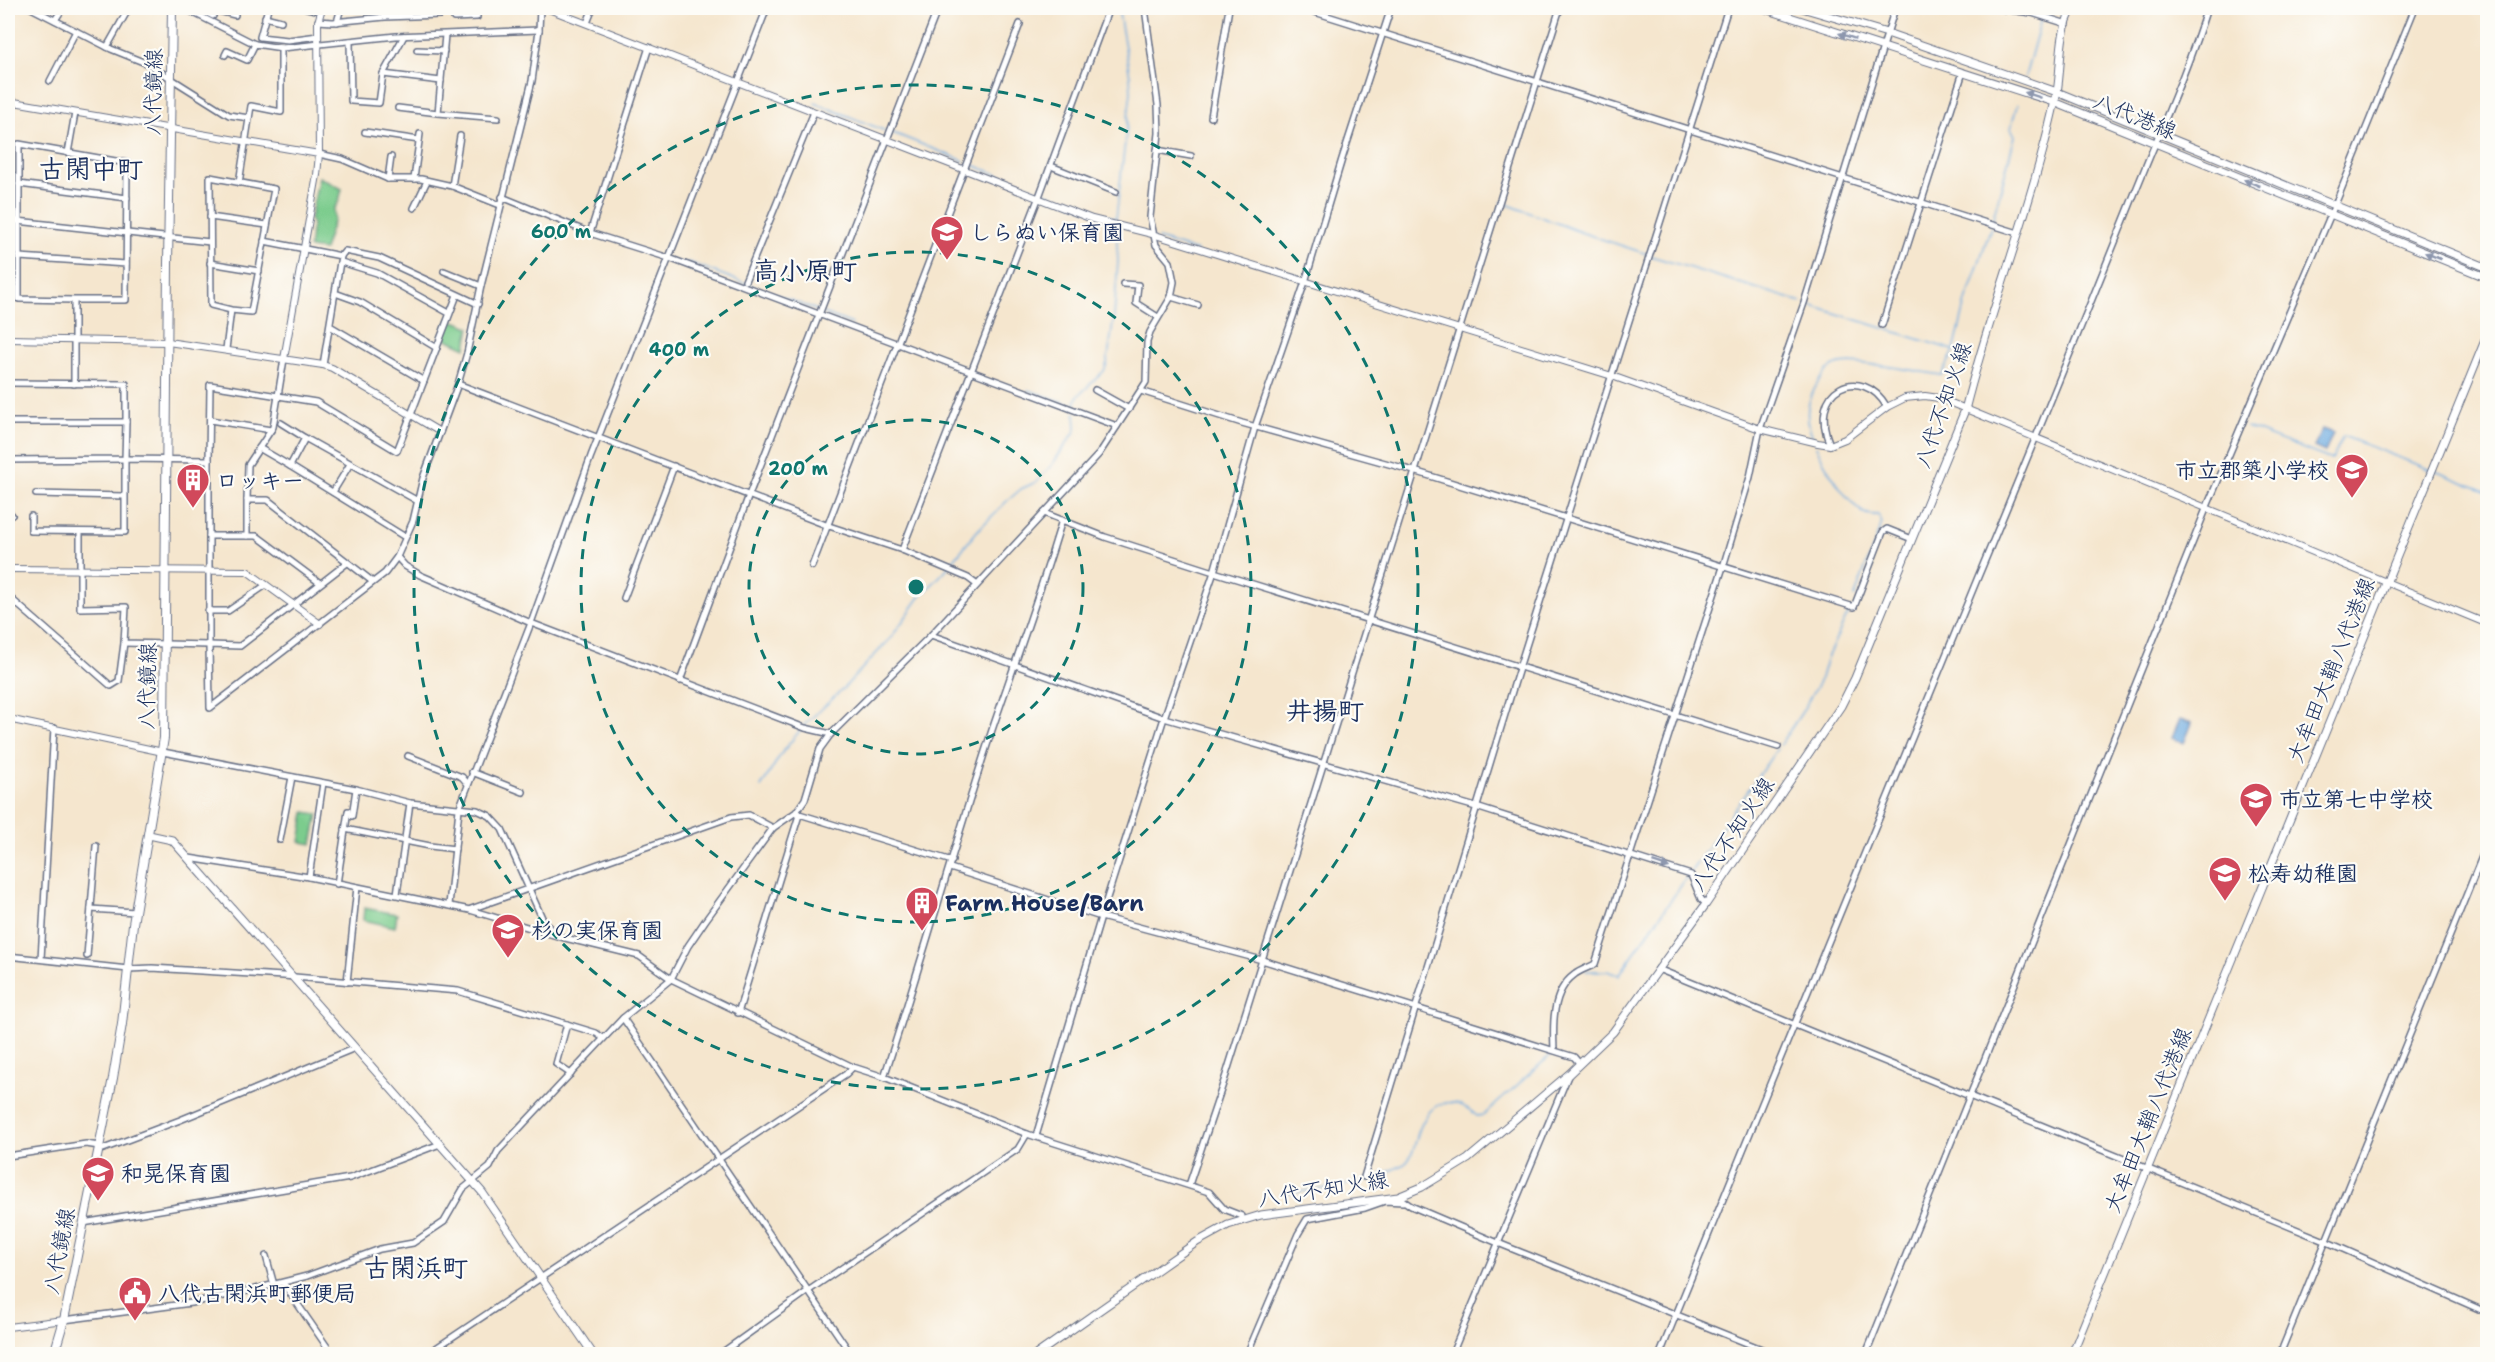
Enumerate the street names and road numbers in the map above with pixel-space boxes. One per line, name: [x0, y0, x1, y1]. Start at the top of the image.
street label: 八代鏡線: [138, 48, 168, 136]
street label: 八代港線: [2089, 86, 2181, 146]
street label: 八代不知火線: [1908, 338, 1978, 472]
street label: 大牟田大鞘八代港線: [2280, 573, 2382, 767]
street label: 八代鏡線: [132, 642, 162, 730]
street label: 八代不知火線: [1683, 771, 1781, 897]
street label: 大牟田大鞘八代港線: [2097, 1023, 2199, 1217]
street label: 八代不知火線: [1256, 1164, 1390, 1214]
street label: 八代鏡線: [36, 1205, 82, 1297]

